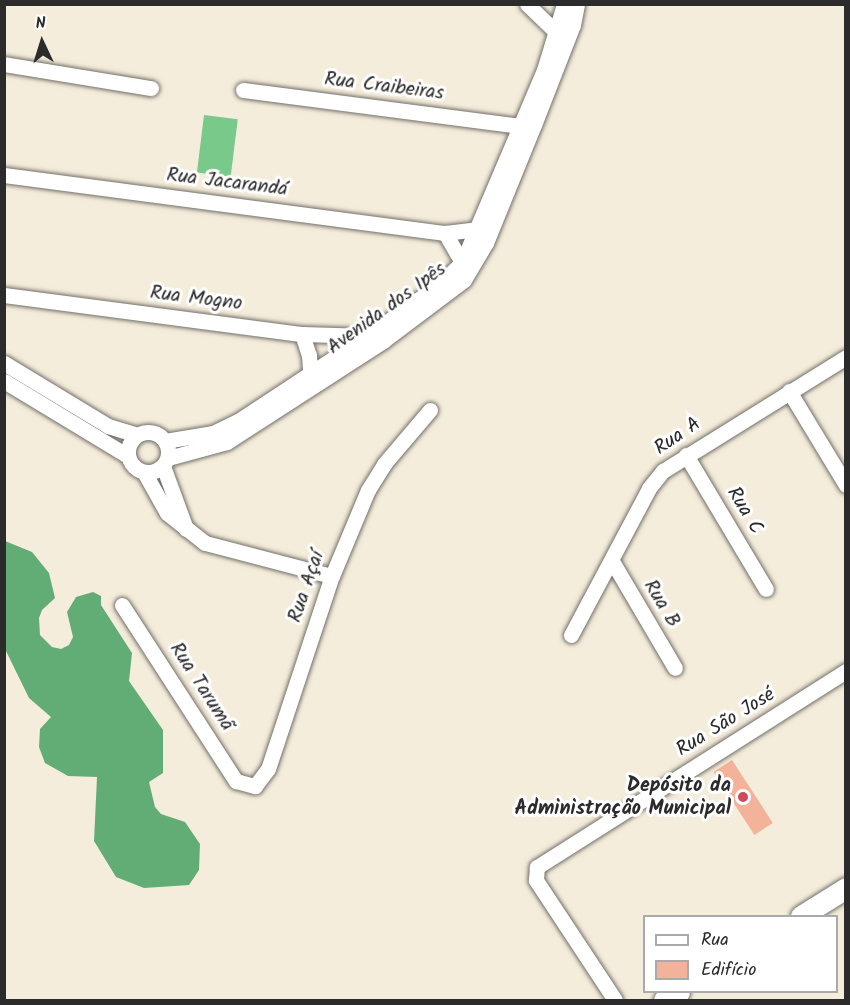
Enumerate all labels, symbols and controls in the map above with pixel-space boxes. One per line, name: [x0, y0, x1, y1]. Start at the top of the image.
text: N: [35, 11, 47, 36]
north arrow: [12, 12, 72, 72]
street label: Rua Craibeiras: [323, 68, 445, 106]
street label: Rua Jacarandá: [165, 164, 289, 202]
street label: Avenida dos Ipês: [323, 258, 451, 360]
street label: Rua Mogno: [149, 281, 243, 317]
street label: Rua A: [650, 413, 706, 461]
street label: Rua C: [721, 483, 767, 539]
street label: Rua Açaí: [284, 548, 330, 626]
street label: Rua B: [637, 576, 685, 632]
street label: Rua Tarumã: [164, 638, 238, 736]
street label: Rua São José: [672, 683, 780, 763]
place label: Depósito da Administração Municipal: [515, 774, 731, 821]
marker: Depósito da Administração Municipal: [736, 790, 750, 804]
legend: [643, 915, 838, 993]
text: Rua: [701, 926, 729, 955]
text: Edifício: [701, 956, 756, 985]

